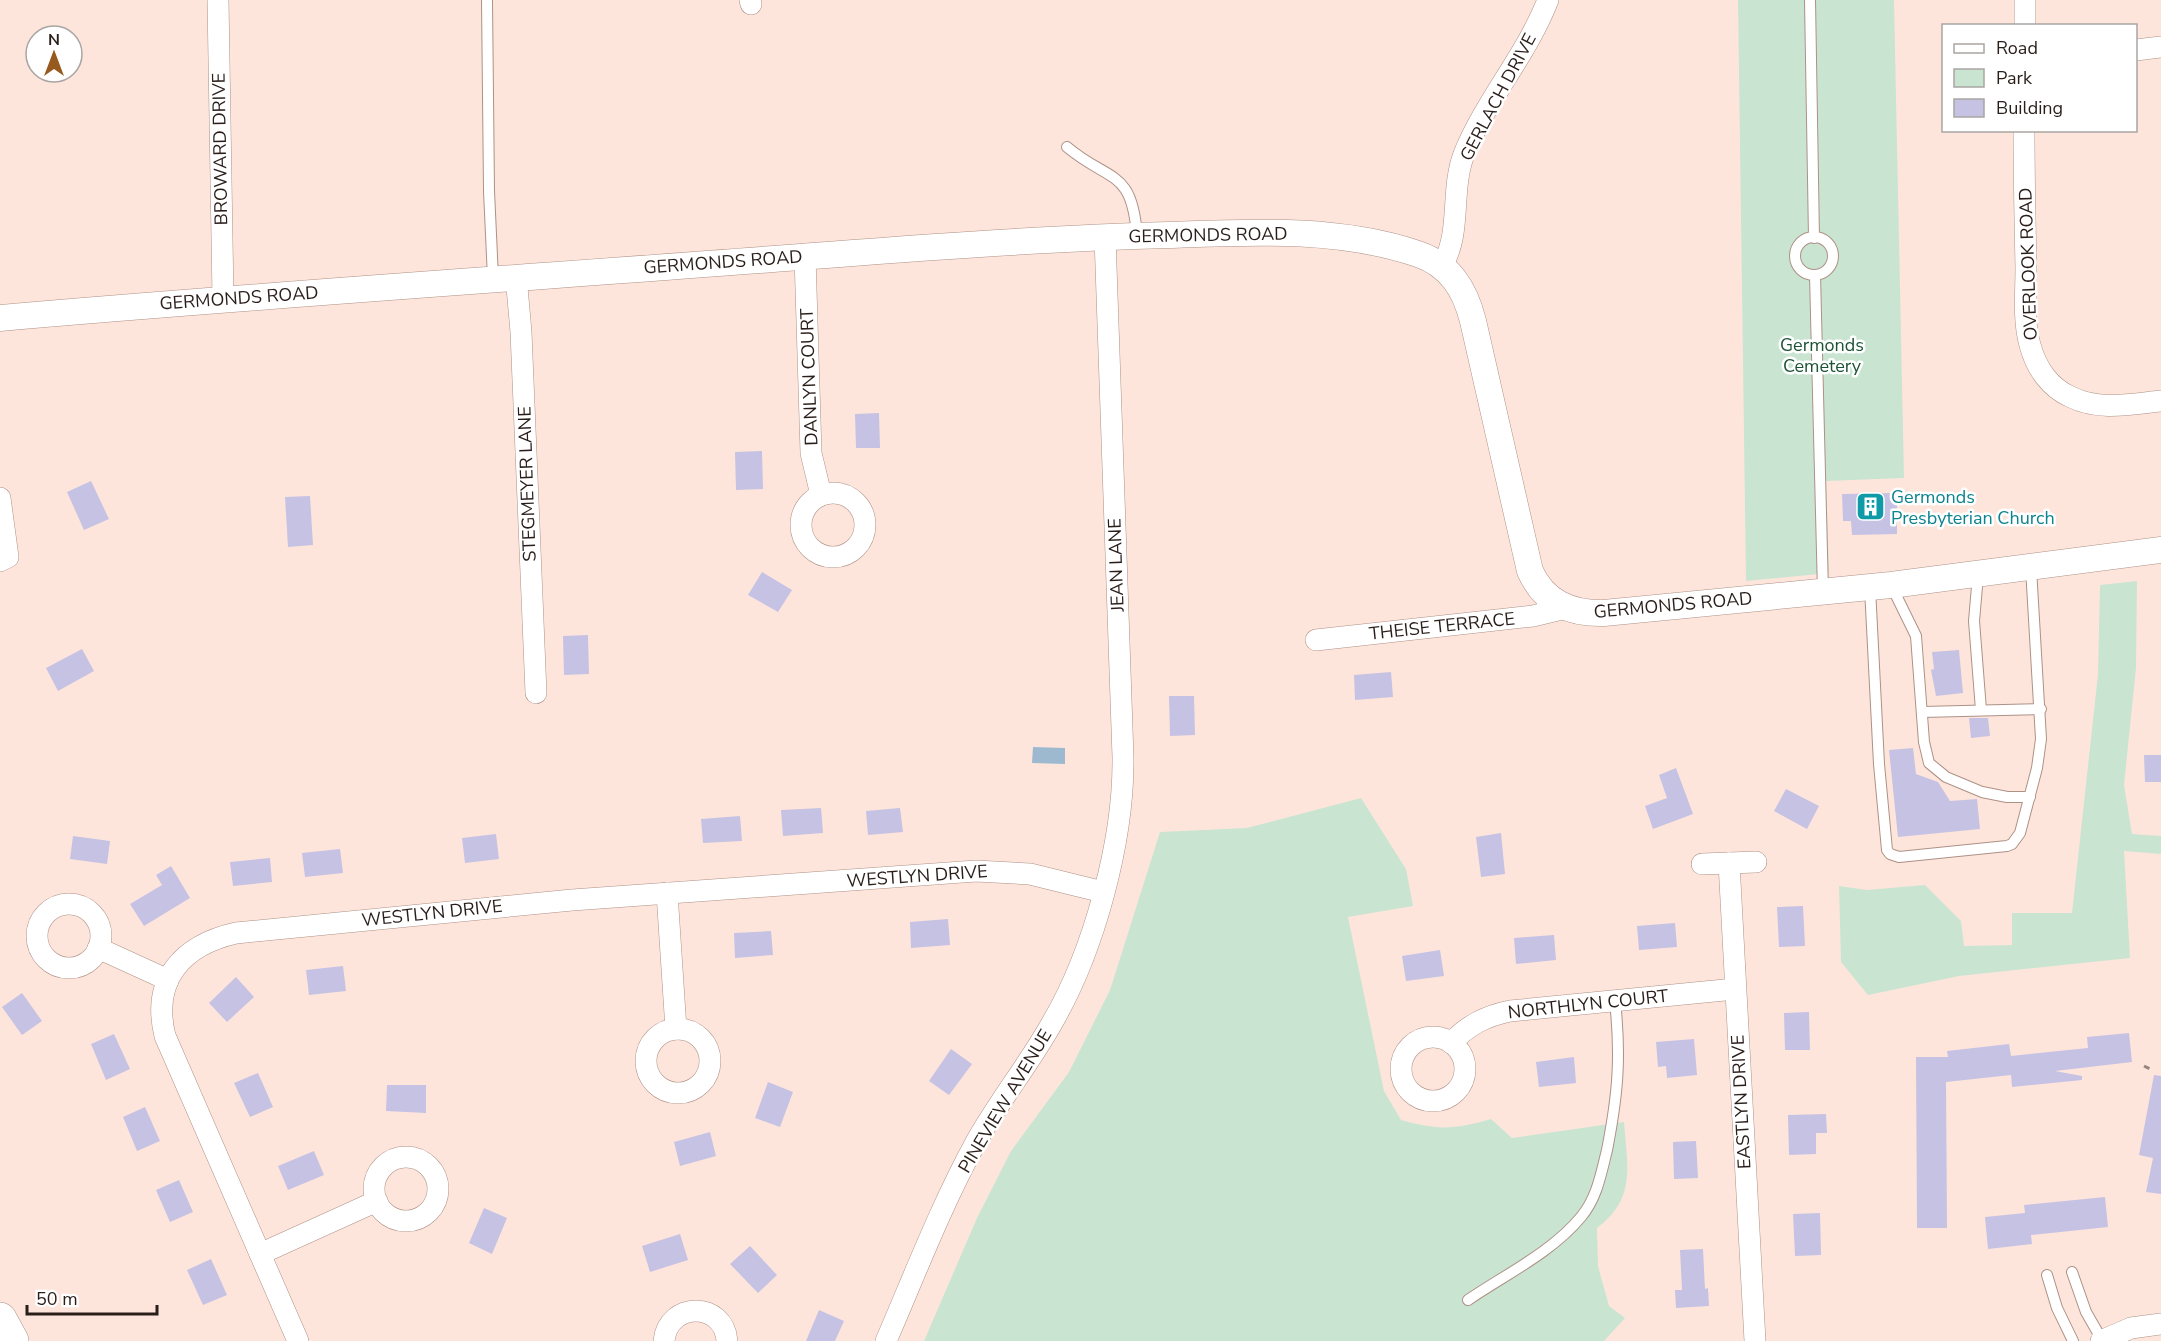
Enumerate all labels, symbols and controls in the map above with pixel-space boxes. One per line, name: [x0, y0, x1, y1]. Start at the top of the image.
north arrow: [24, 24, 84, 84]
legend: [1942, 24, 2137, 132]
text: N: [48, 29, 60, 51]
street label: GERLACH DRIVE: [1454, 29, 1542, 165]
text: Road: [1996, 36, 2038, 60]
text: Park: [1996, 66, 2033, 90]
street label: BROWARD DRIVE: [207, 73, 233, 225]
text: Building: [1996, 96, 2063, 120]
street label: OVERLOOK ROAD: [2013, 187, 2043, 341]
street label: GERMONDS ROAD: [1128, 222, 1288, 248]
street label: GERMONDS ROAD: [643, 244, 803, 280]
street label: GERMONDS ROAD: [159, 280, 319, 316]
street label: DANLYN COURT: [795, 308, 823, 446]
park label: Germonds Cemetery: [1780, 333, 1864, 378]
street label: STEGMEYER LANE: [512, 406, 542, 562]
place label: Germonds Presbyterian Church: [1891, 485, 2055, 530]
building icon: Germonds Presbyterian Church: [1854, 491, 1886, 523]
street label: JEAN LANE: [1102, 518, 1130, 613]
street label: GERMONDS ROAD: [1593, 586, 1753, 624]
street label: THEISE TERRACE: [1368, 606, 1516, 646]
street label: WESTLYN DRIVE: [846, 859, 988, 893]
street label: WESTLYN DRIVE: [360, 894, 504, 932]
street label: NORTHLYN COURT: [1507, 984, 1670, 1024]
street label: PINEVIEW AVENUE: [953, 1025, 1057, 1177]
street label: EASTLYN DRIVE: [1725, 1034, 1757, 1170]
scale bar: [27, 1278, 158, 1316]
text: 50 m: [36, 1287, 78, 1311]

